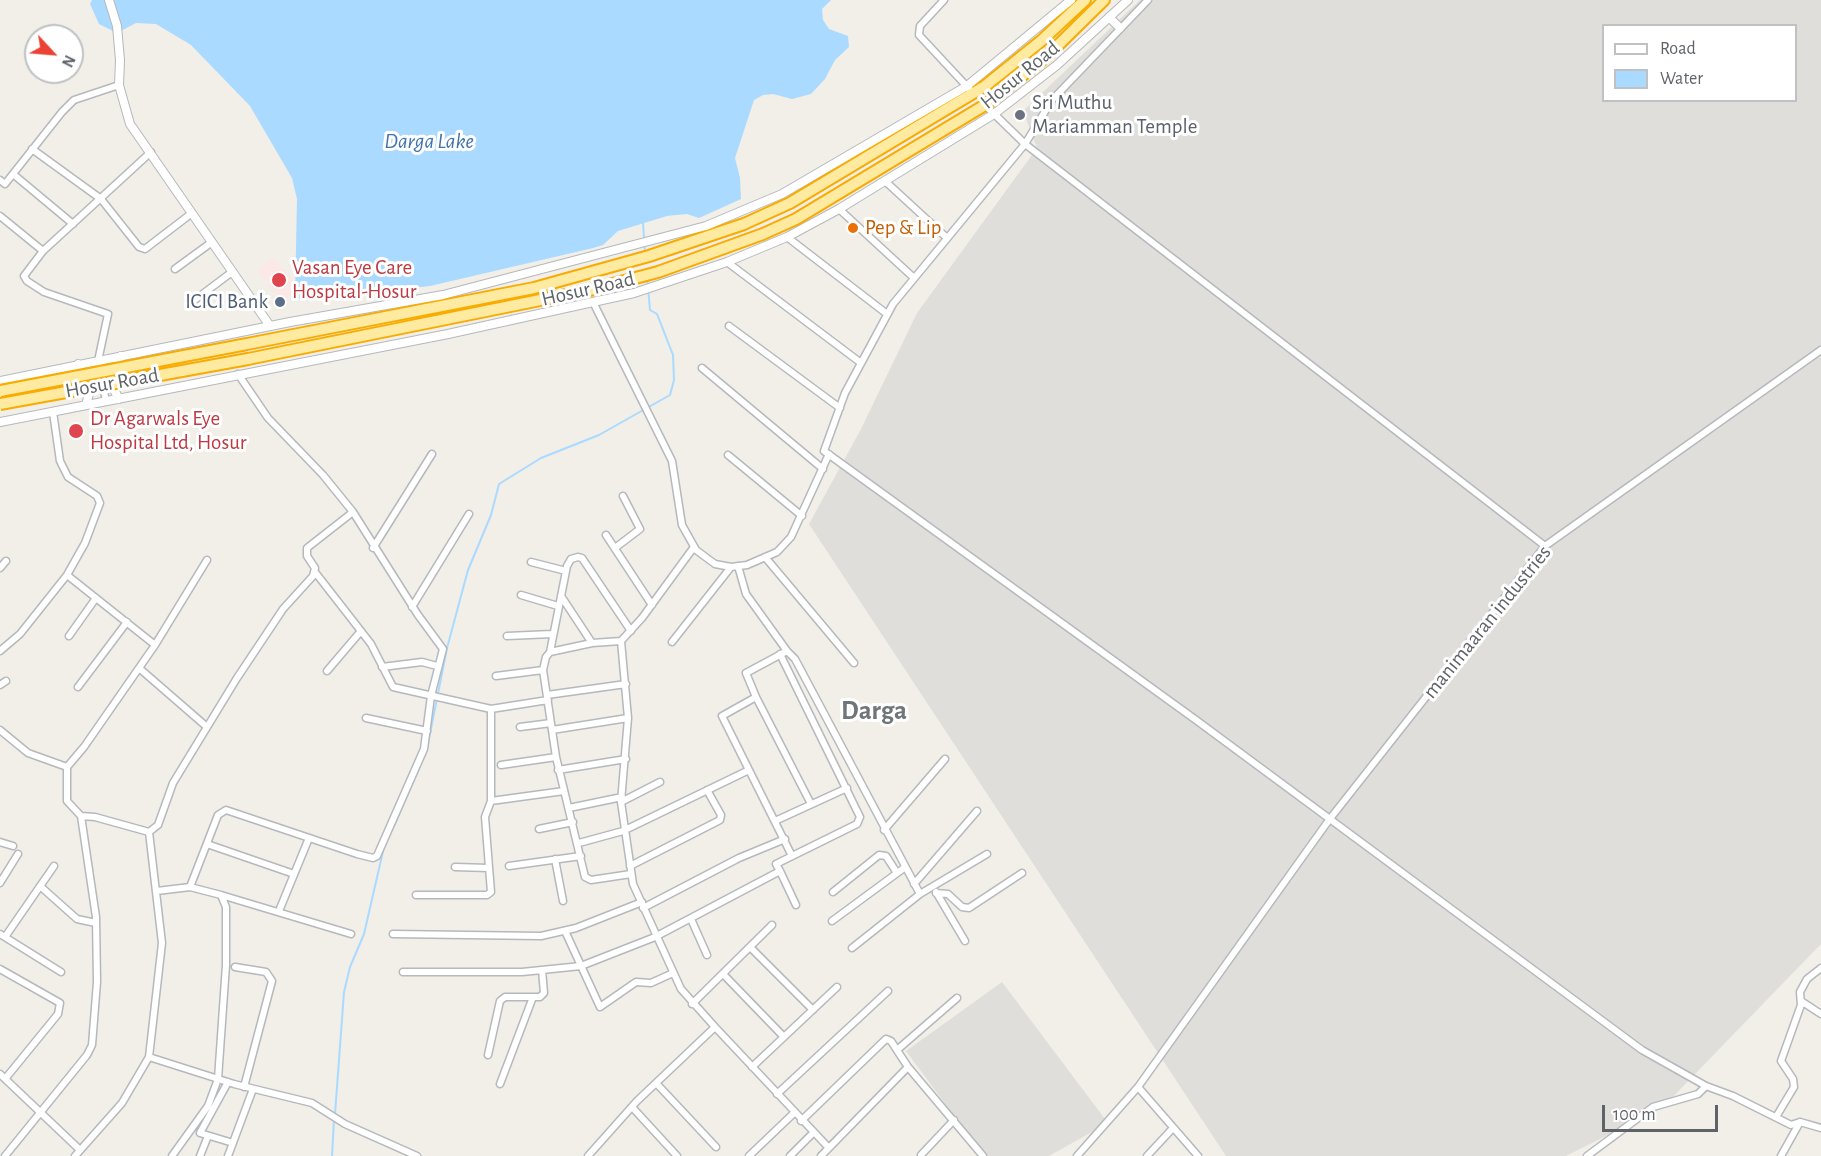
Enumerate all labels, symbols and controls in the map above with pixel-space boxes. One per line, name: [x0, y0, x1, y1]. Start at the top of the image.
north arrow: [24, 24, 84, 84]
legend: [1602, 24, 1797, 102]
street label: Hosur Road: [975, 35, 1065, 115]
text: Road: [1660, 40, 1696, 58]
text: N: [59, 53, 78, 70]
text: Water: [1660, 70, 1703, 88]
place label: Sri Muthu Mariamman Temple: [1032, 90, 1197, 140]
marker: Sri Muthu Mariamman Temple: [1013, 108, 1027, 122]
water label: Darga Lake: [384, 128, 474, 154]
place label: Pep & Lip: [865, 215, 941, 241]
marker: Pep & Lip: [846, 221, 860, 235]
place label: Vasan Eye Care Hospital-Hosur: [292, 255, 417, 305]
street label: Hosur Road: [539, 266, 637, 312]
marker: Vasan Eye Care Hospital-Hosur: [270, 271, 288, 289]
place label: ICICI Bank: [185, 289, 268, 315]
marker: ICICI Bank: [273, 295, 287, 309]
street label: Hosur Road: [63, 362, 161, 404]
place label: Dr Agarwals Eye Hospital Ltd, Hosur: [90, 406, 246, 456]
marker: Dr Agarwals Eye Hospital Ltd, Hosur: [67, 422, 85, 440]
street label: manimaaran industries: [1417, 540, 1557, 704]
district label: Darga: [841, 695, 907, 727]
scale bar: [1605, 1093, 1720, 1131]
text: 100 m: [1613, 1106, 1656, 1124]

